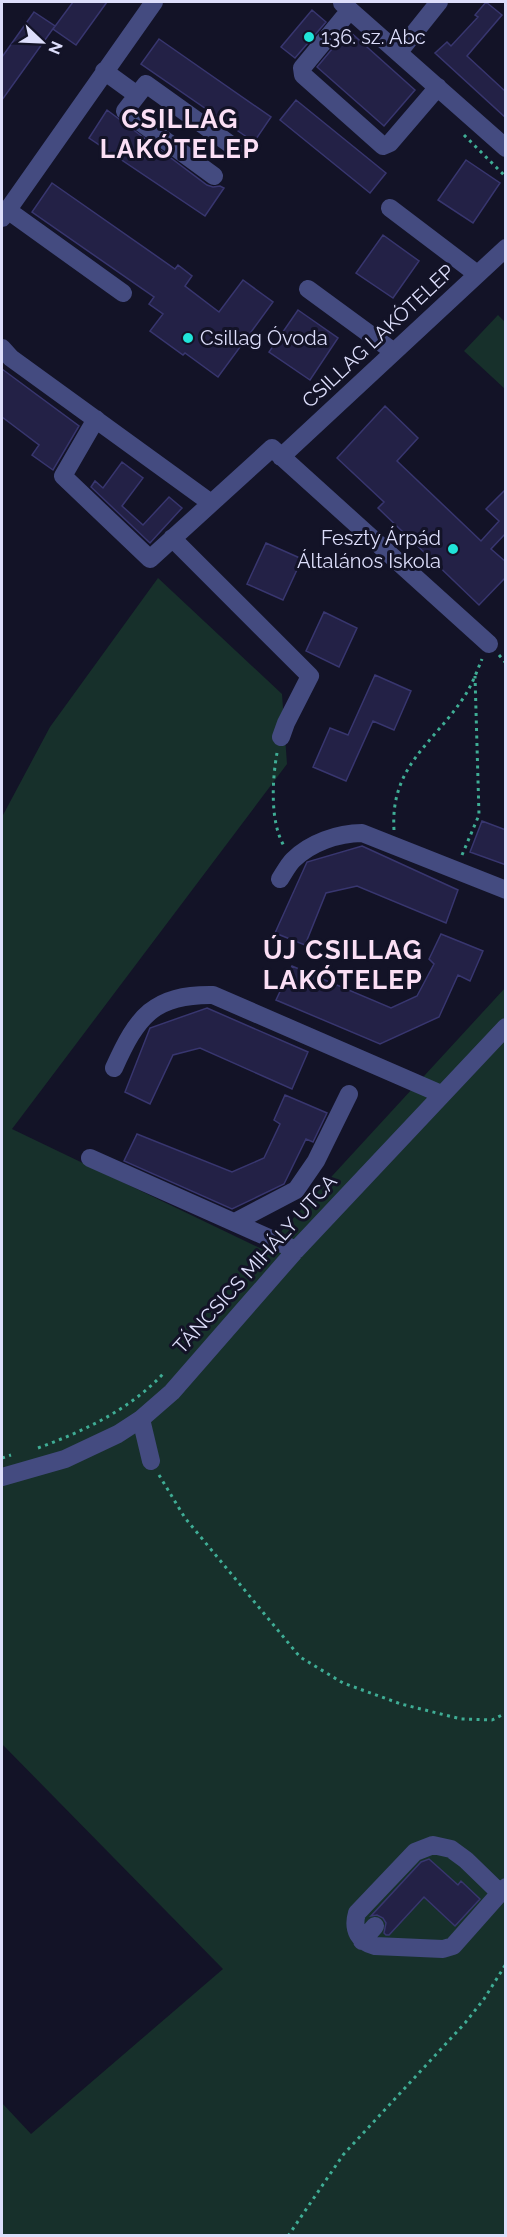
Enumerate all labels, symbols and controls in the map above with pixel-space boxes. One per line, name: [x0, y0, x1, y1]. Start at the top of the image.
north arrow: [12, 12, 72, 72]
place label: 136. sz. Abc: [321, 25, 426, 49]
marker: 136. sz. Abc: [302, 30, 316, 44]
text: N: [44, 38, 66, 57]
district label: CSILLAG LAKÓTELEP: [100, 104, 260, 164]
street label: CSILLAG LAKÓTELEP: [297, 259, 459, 413]
place label: Csillag Óvoda: [200, 326, 328, 350]
marker: Csillag Óvoda: [181, 331, 195, 345]
place label: Feszty Árpád Általános Iskola: [297, 526, 441, 573]
marker: Feszty Árpád Általános Iskola: [446, 542, 460, 556]
district label: ÚJ CSILLAG LAKÓTELEP: [263, 935, 423, 995]
street label: TÁNCSICS MIHÁLY UTCA: [168, 1169, 342, 1359]

